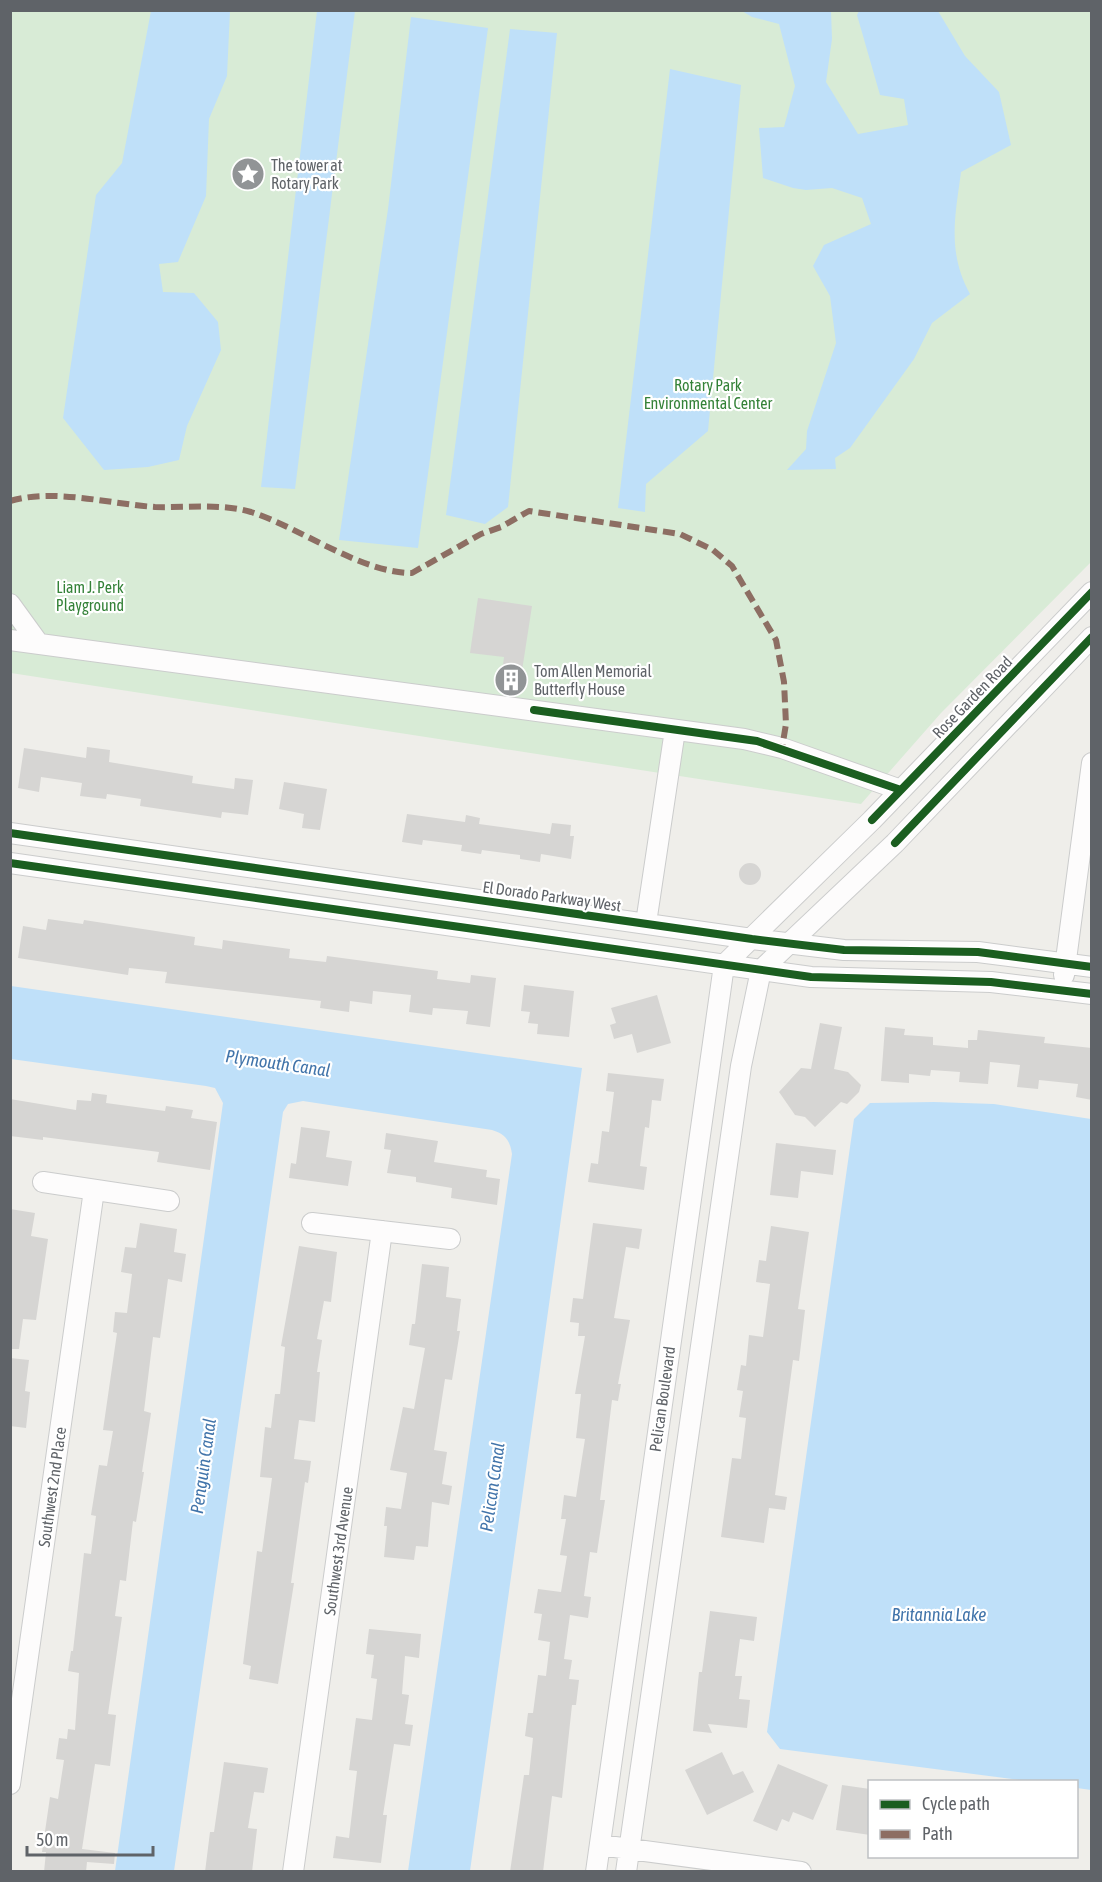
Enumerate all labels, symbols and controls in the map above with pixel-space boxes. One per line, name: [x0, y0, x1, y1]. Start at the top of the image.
place icon: The tower at Rotary Park: [230, 156, 266, 192]
place label: The tower at Rotary Park: [271, 156, 343, 193]
park label: Rotary Park Environmental Center: [644, 376, 773, 412]
park label: Liam J. Perk Playground: [56, 578, 124, 615]
street label: Rose Garden Road: [928, 652, 1016, 742]
building icon: Tom Allen Memorial Butterfly House: [493, 662, 529, 698]
place label: Tom Allen Memorial Butterfly House: [534, 662, 653, 699]
street label: El Dorado Parkway West: [481, 877, 623, 916]
water label: Plymouth Canal: [224, 1045, 332, 1081]
street label: Pelican Boulevard: [646, 1345, 678, 1453]
water label: Penguin Canal: [186, 1417, 220, 1515]
street label: Southwest 2nd Place: [35, 1426, 69, 1548]
water label: Pelican Canal: [475, 1441, 509, 1533]
street label: Southwest 3rd Avenue: [320, 1486, 356, 1616]
water label: Britannia Lake: [892, 1604, 986, 1625]
legend: [868, 1780, 1078, 1858]
text: Cycle path: [922, 1793, 990, 1814]
scale bar: [27, 1819, 153, 1857]
text: Path: [922, 1823, 953, 1844]
text: 50 m: [36, 1829, 68, 1850]

